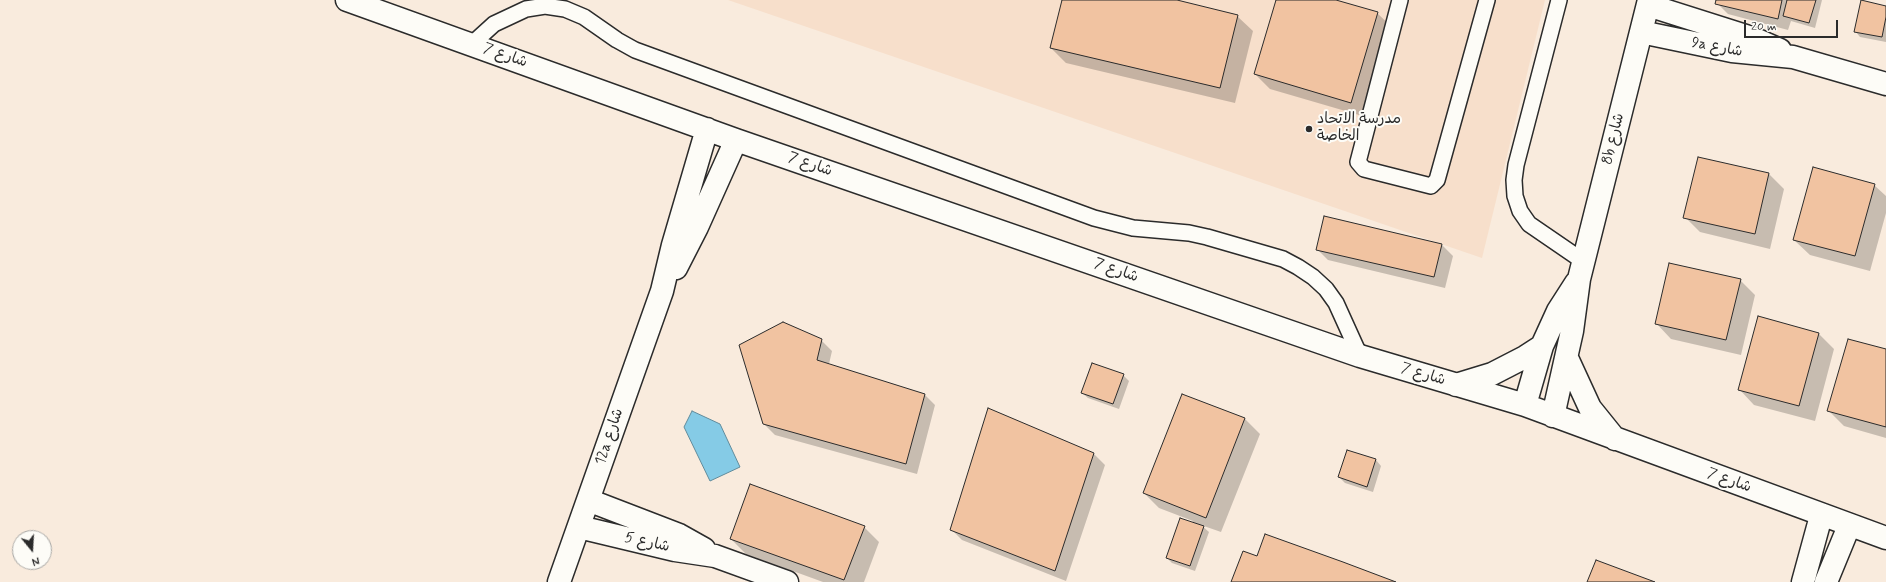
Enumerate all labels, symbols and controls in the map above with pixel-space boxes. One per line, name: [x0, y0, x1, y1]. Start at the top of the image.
scale bar: [1746, 12, 1840, 38]
text: 20 m: [1751, 19, 1777, 35]
street label: 9a شارع: [1690, 34, 1744, 62]
street label: شارع 7: [480, 40, 530, 72]
place label: مدرسة الاتحاد الخاصة: [1317, 111, 1401, 146]
street label: 8b شارع: [1599, 111, 1629, 167]
marker: مدرسة الاتحاد الخاصة: [1304, 124, 1314, 134]
street label: شارع 7: [786, 149, 834, 181]
street label: شارع 7: [1092, 255, 1140, 287]
street label: شارع 7: [1399, 360, 1447, 390]
street label: 12a شارع: [592, 406, 628, 468]
street label: شارع 7: [1704, 465, 1754, 497]
street label: شارع 5: [623, 529, 671, 557]
north arrow: [12, 530, 52, 570]
text: N: [30, 553, 41, 568]

